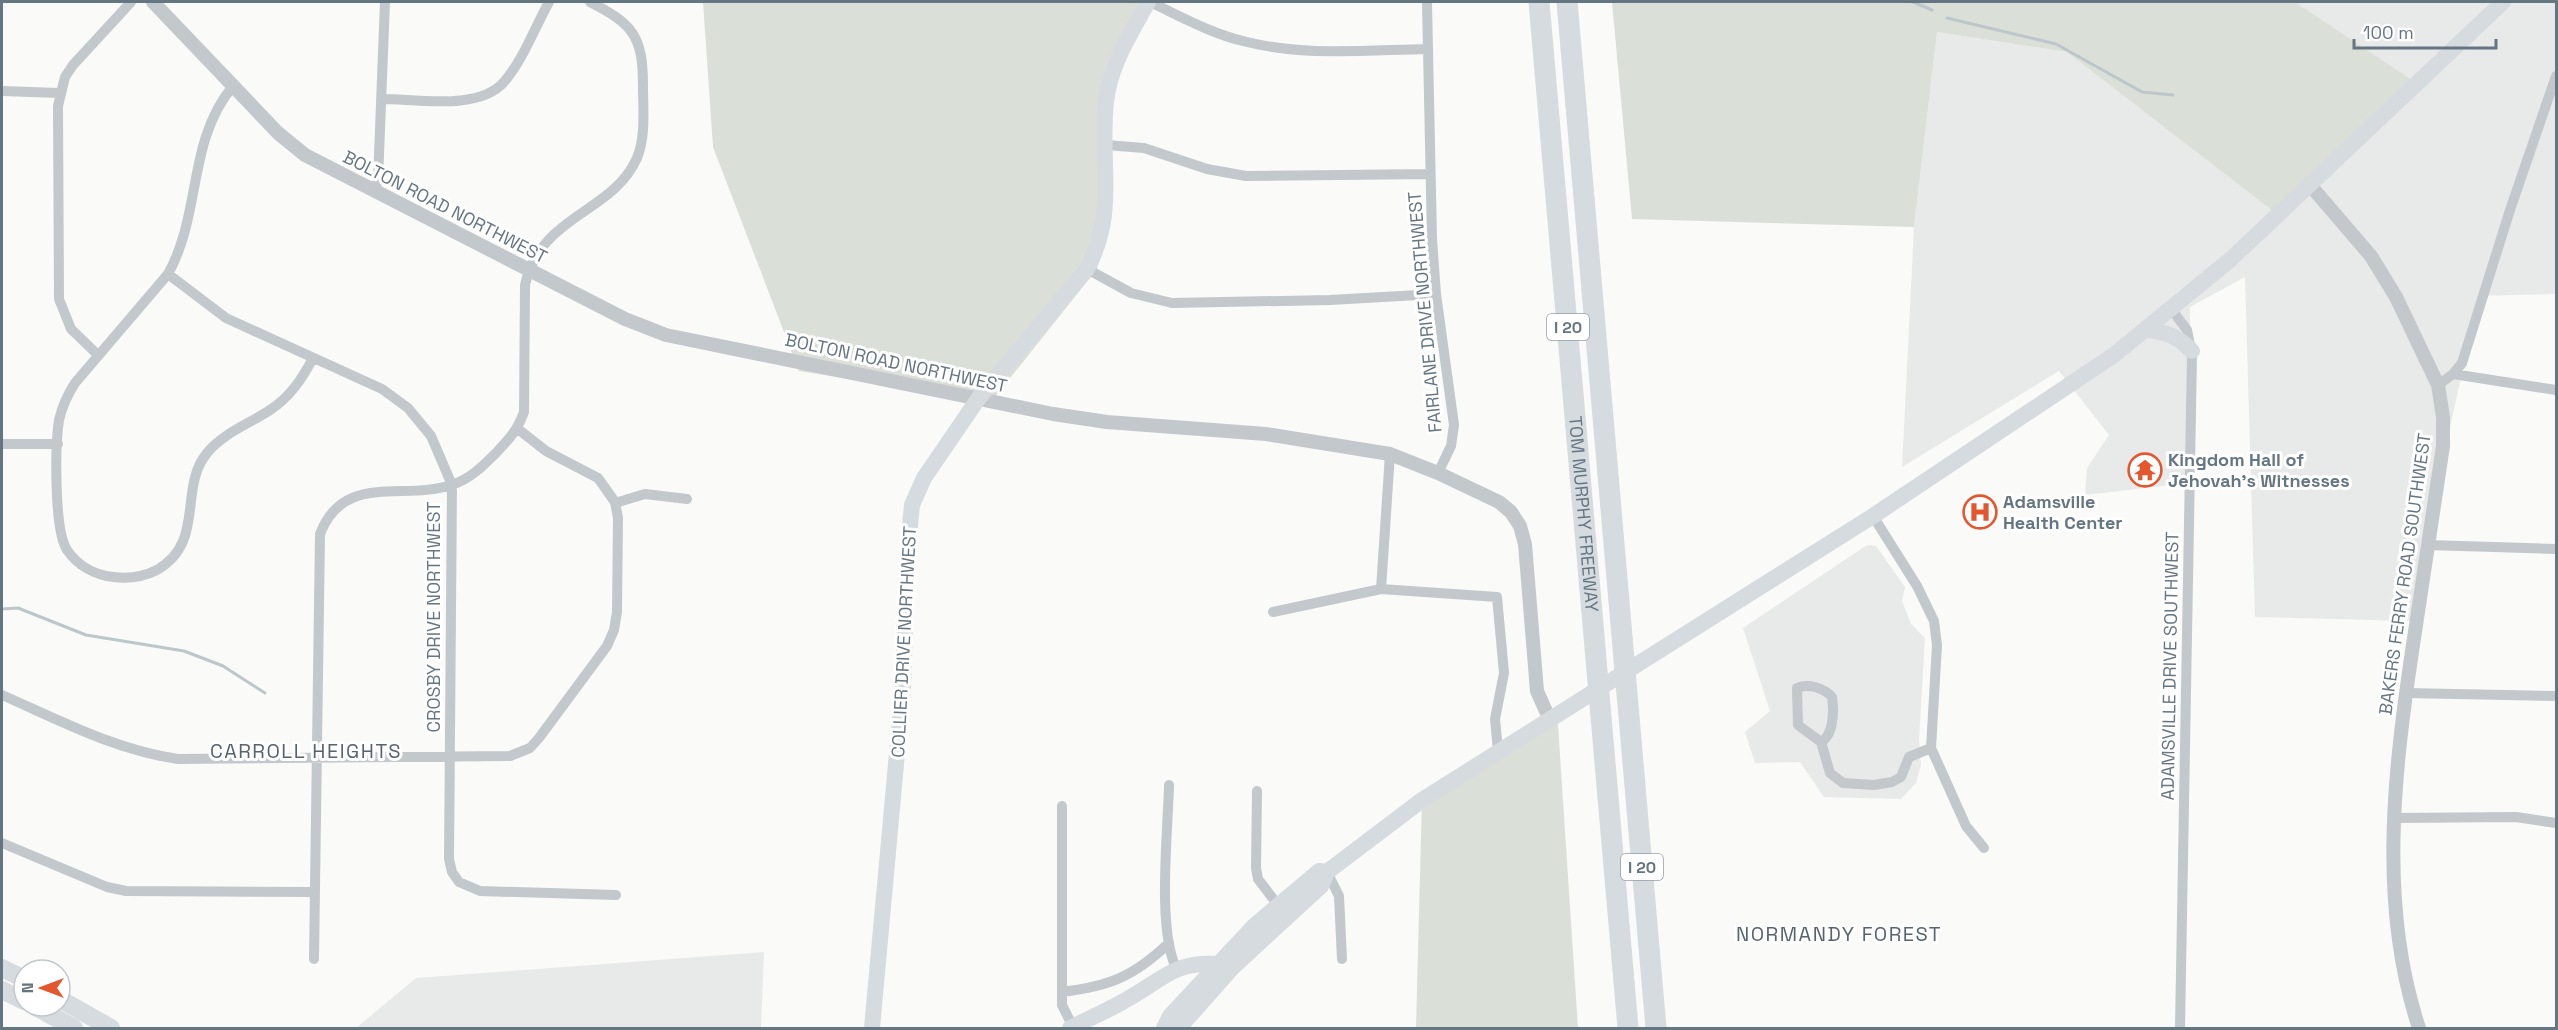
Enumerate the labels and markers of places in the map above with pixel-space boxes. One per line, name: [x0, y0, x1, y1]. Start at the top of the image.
place label: Kingdom Hall of Jehovah’s Witnesses: [2168, 448, 2350, 492]
temple icon: Kingdom Hall of Jehovah’s Witnesses: [2127, 452, 2163, 488]
place label: Adamsville Health Center: [2003, 490, 2122, 534]
hospital icon: Adamsville Health Center: [1962, 494, 1998, 530]

